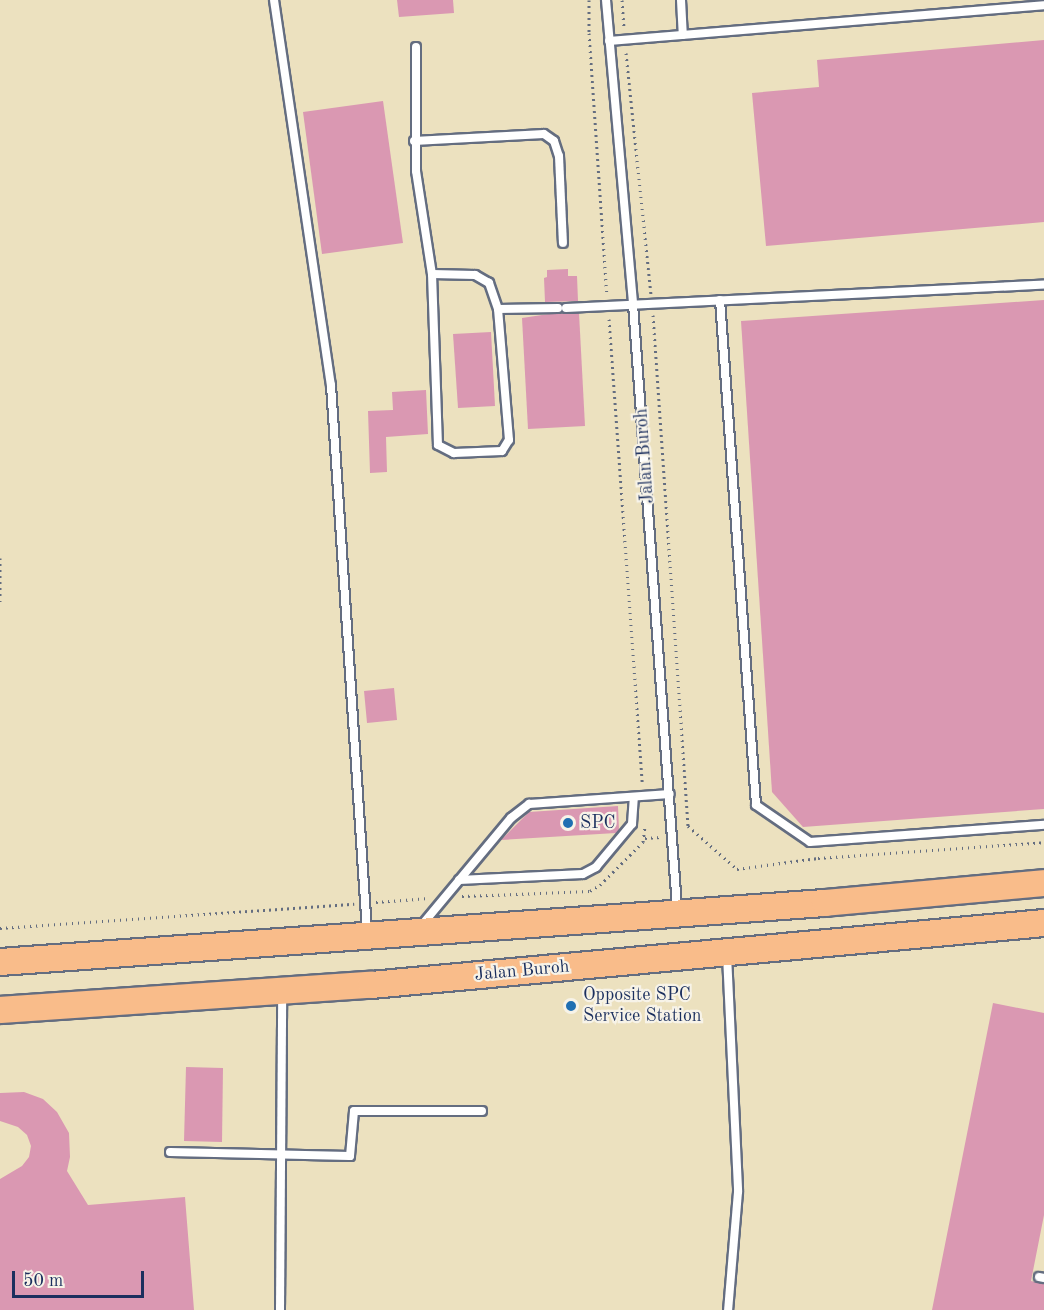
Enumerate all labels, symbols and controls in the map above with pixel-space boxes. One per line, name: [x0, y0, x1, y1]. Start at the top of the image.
street label: Jalan Buroh: [631, 408, 659, 504]
place label: SPC: [580, 812, 615, 834]
marker: SPC: [561, 816, 575, 830]
street label: Jalan Buroh: [474, 956, 570, 986]
place label: Opposite SPC Service Station: [583, 985, 702, 1028]
marker: Opposite SPC Service Station: [564, 999, 578, 1013]
scale bar: [15, 1259, 147, 1297]
text: 50 m: [23, 1272, 63, 1290]

